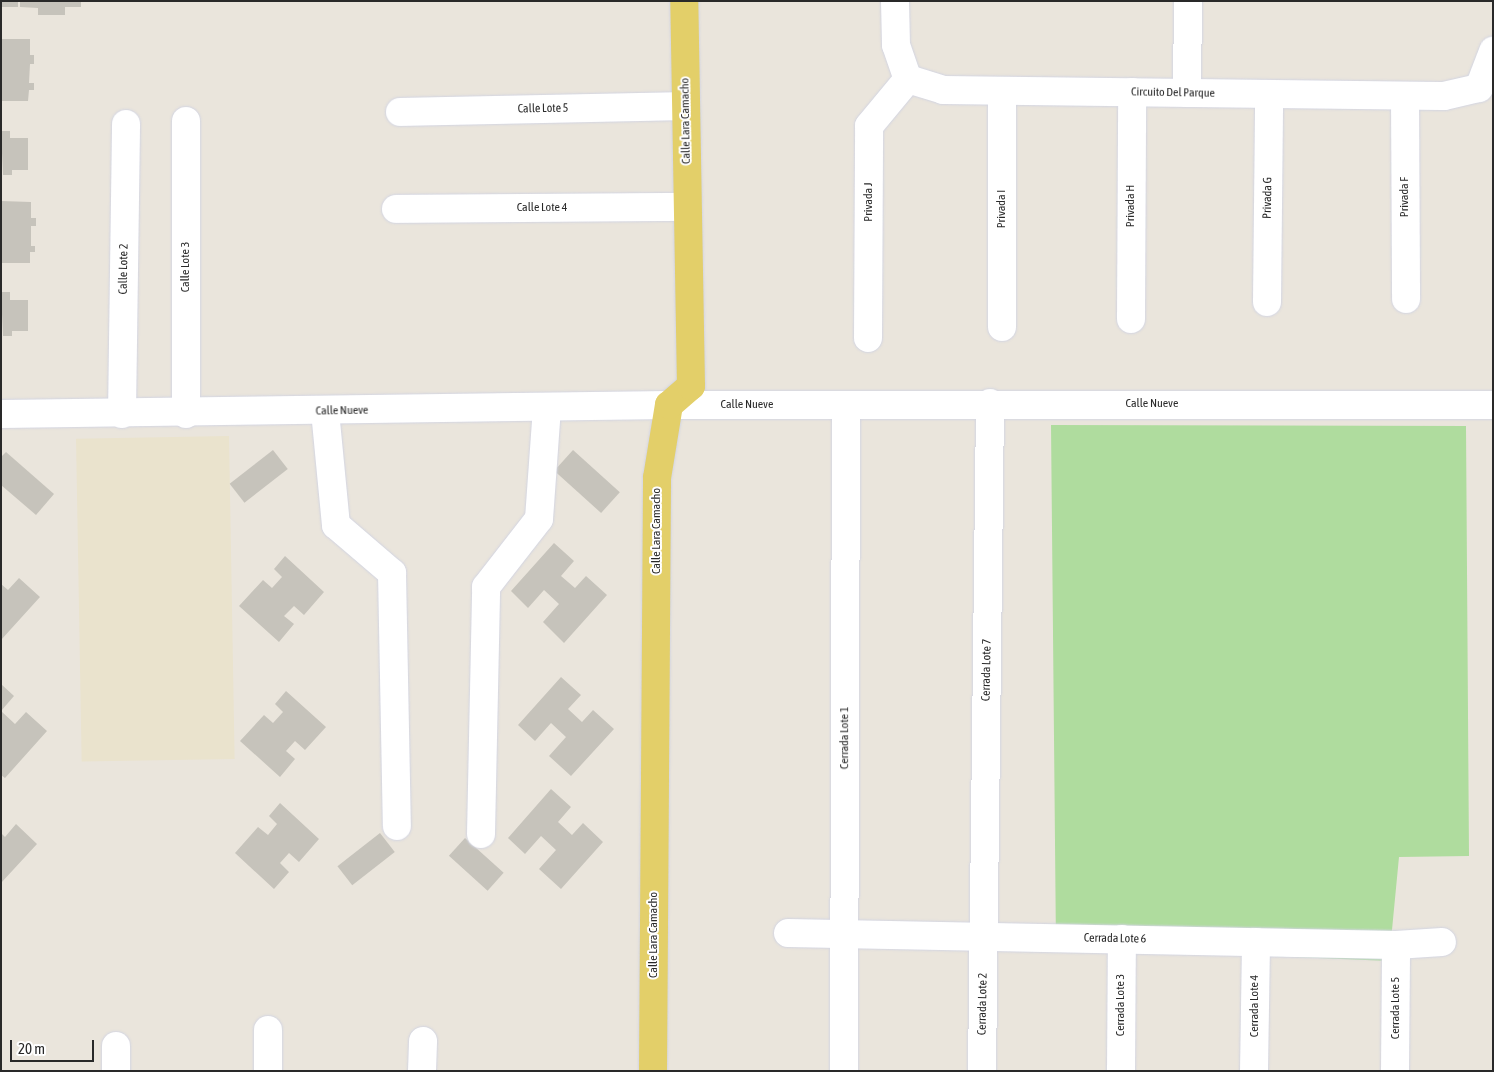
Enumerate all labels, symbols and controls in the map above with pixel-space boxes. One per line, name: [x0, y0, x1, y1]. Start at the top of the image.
street label: Calle Lara Camacho: [678, 78, 694, 164]
street label: Circuito Del Parque: [1131, 85, 1215, 101]
street label: Calle Lote 5: [518, 101, 568, 117]
street label: Privada G: [1260, 177, 1276, 219]
street label: Privada F: [1398, 177, 1412, 217]
street label: Privada J: [862, 182, 876, 222]
street label: Privada H: [1124, 185, 1138, 227]
street label: Privada I: [995, 190, 1009, 228]
street label: Calle Lote 4: [517, 201, 567, 215]
street label: Calle Lote 3: [179, 242, 193, 292]
street label: Calle Lote 2: [116, 244, 132, 294]
street label: Calle Nueve: [1126, 397, 1178, 411]
street label: Calle Nueve: [721, 398, 773, 412]
street label: Calle Nueve: [315, 403, 369, 419]
street label: Calle Lara Camacho: [650, 488, 664, 574]
street label: Cerrada Lote 7: [979, 639, 995, 701]
street label: Cerrada Lote 1: [838, 707, 852, 769]
street label: Calle Lara Camacho: [647, 892, 661, 978]
street label: Cerrada Lote 6: [1084, 931, 1146, 947]
street label: Cerrada Lote 2: [975, 973, 991, 1035]
street label: Cerrada Lote 3: [1114, 974, 1128, 1036]
street label: Cerrada Lote 4: [1248, 975, 1262, 1037]
street label: Cerrada Lote 5: [1389, 977, 1403, 1039]
scale bar: [12, 1030, 96, 1062]
text: 20 m: [18, 1040, 45, 1057]

